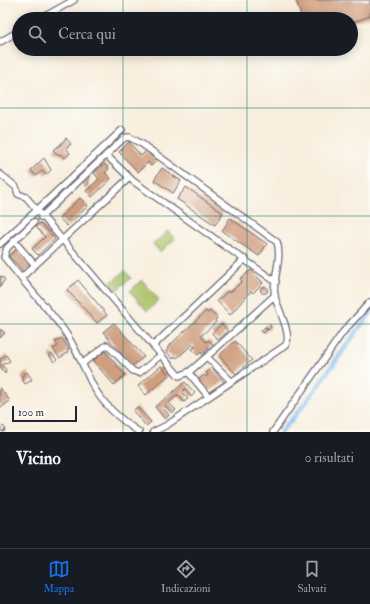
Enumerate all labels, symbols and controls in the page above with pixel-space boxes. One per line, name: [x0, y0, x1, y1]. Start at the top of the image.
search box: [12, 12, 358, 56]
icon: search: [26, 23, 48, 45]
text: Cerca qui: [58, 25, 116, 44]
scale bar: [12, 404, 77, 423]
text: 100 m: [18, 406, 44, 419]
text: Vicino: [16, 448, 61, 469]
text: 0 risultati: [305, 450, 354, 466]
tab: Mappa: [43, 558, 74, 595]
tab: Indicazioni: [161, 558, 211, 595]
tab: Salvati: [297, 558, 327, 595]

